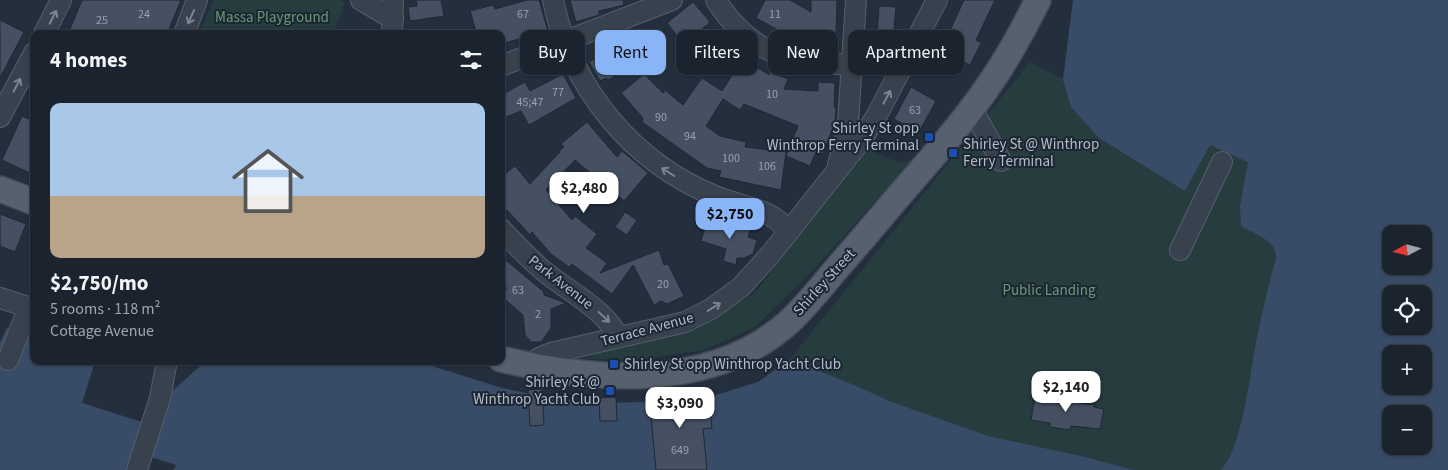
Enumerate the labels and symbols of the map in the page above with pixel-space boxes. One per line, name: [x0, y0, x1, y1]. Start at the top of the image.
house number: 24: [138, 6, 150, 23]
house number: 67: [517, 6, 529, 23]
house number: 11: [769, 6, 781, 23]
park label: Massa Playground: [215, 7, 329, 28]
one-way arrow: [186, 9, 196, 24]
one-way arrow: [49, 10, 58, 25]
house number: 25: [96, 12, 108, 29]
one-way arrow: [12, 78, 22, 93]
house number: 77: [552, 84, 564, 101]
house number: 10: [766, 86, 778, 103]
one-way arrow: [882, 89, 892, 104]
house number: 45;47: [517, 94, 543, 111]
house number: 63: [909, 102, 921, 119]
house number: 90: [655, 109, 667, 126]
place label: Shirley St opp Winthrop Ferry Terminal: [767, 118, 919, 156]
house number: 94: [684, 128, 696, 145]
marker: Shirley St opp Winthrop Ferry Terminal: [923, 131, 935, 143]
place label: Shirley St @ Winthrop Ferry Terminal: [963, 134, 1099, 172]
marker: Shirley St @ Winthrop Ferry Terminal: [947, 147, 959, 159]
house number: 100: [722, 150, 740, 167]
house number: 106: [758, 158, 776, 175]
one-way arrow: [662, 166, 676, 176]
pin: $2,480: [543, 172, 625, 214]
pin: $2,750: [689, 198, 771, 240]
north arrow: [1382, 225, 1432, 275]
street label: Shirley Street: [788, 244, 860, 321]
street label: Park Avenue: [524, 250, 598, 314]
house number: 20: [657, 276, 669, 293]
park label: Public Landing: [1002, 280, 1096, 301]
house number: 63: [512, 282, 524, 299]
one-way arrow: [707, 301, 721, 311]
house number: 2: [535, 306, 541, 323]
street label: Terrace Avenue: [598, 307, 696, 352]
one-way arrow: [598, 311, 611, 323]
place label: Shirley St opp Winthrop Yacht Club: [624, 354, 841, 375]
marker: Shirley St opp Winthrop Yacht Club: [608, 358, 620, 370]
pin: $2,140: [1025, 370, 1107, 413]
place label: Shirley St @ Winthrop Yacht Club: [473, 372, 600, 410]
marker: Shirley St @ Winthrop Yacht Club: [604, 385, 616, 397]
pin: $3,090: [639, 386, 721, 429]
house number: 649: [671, 442, 689, 459]

